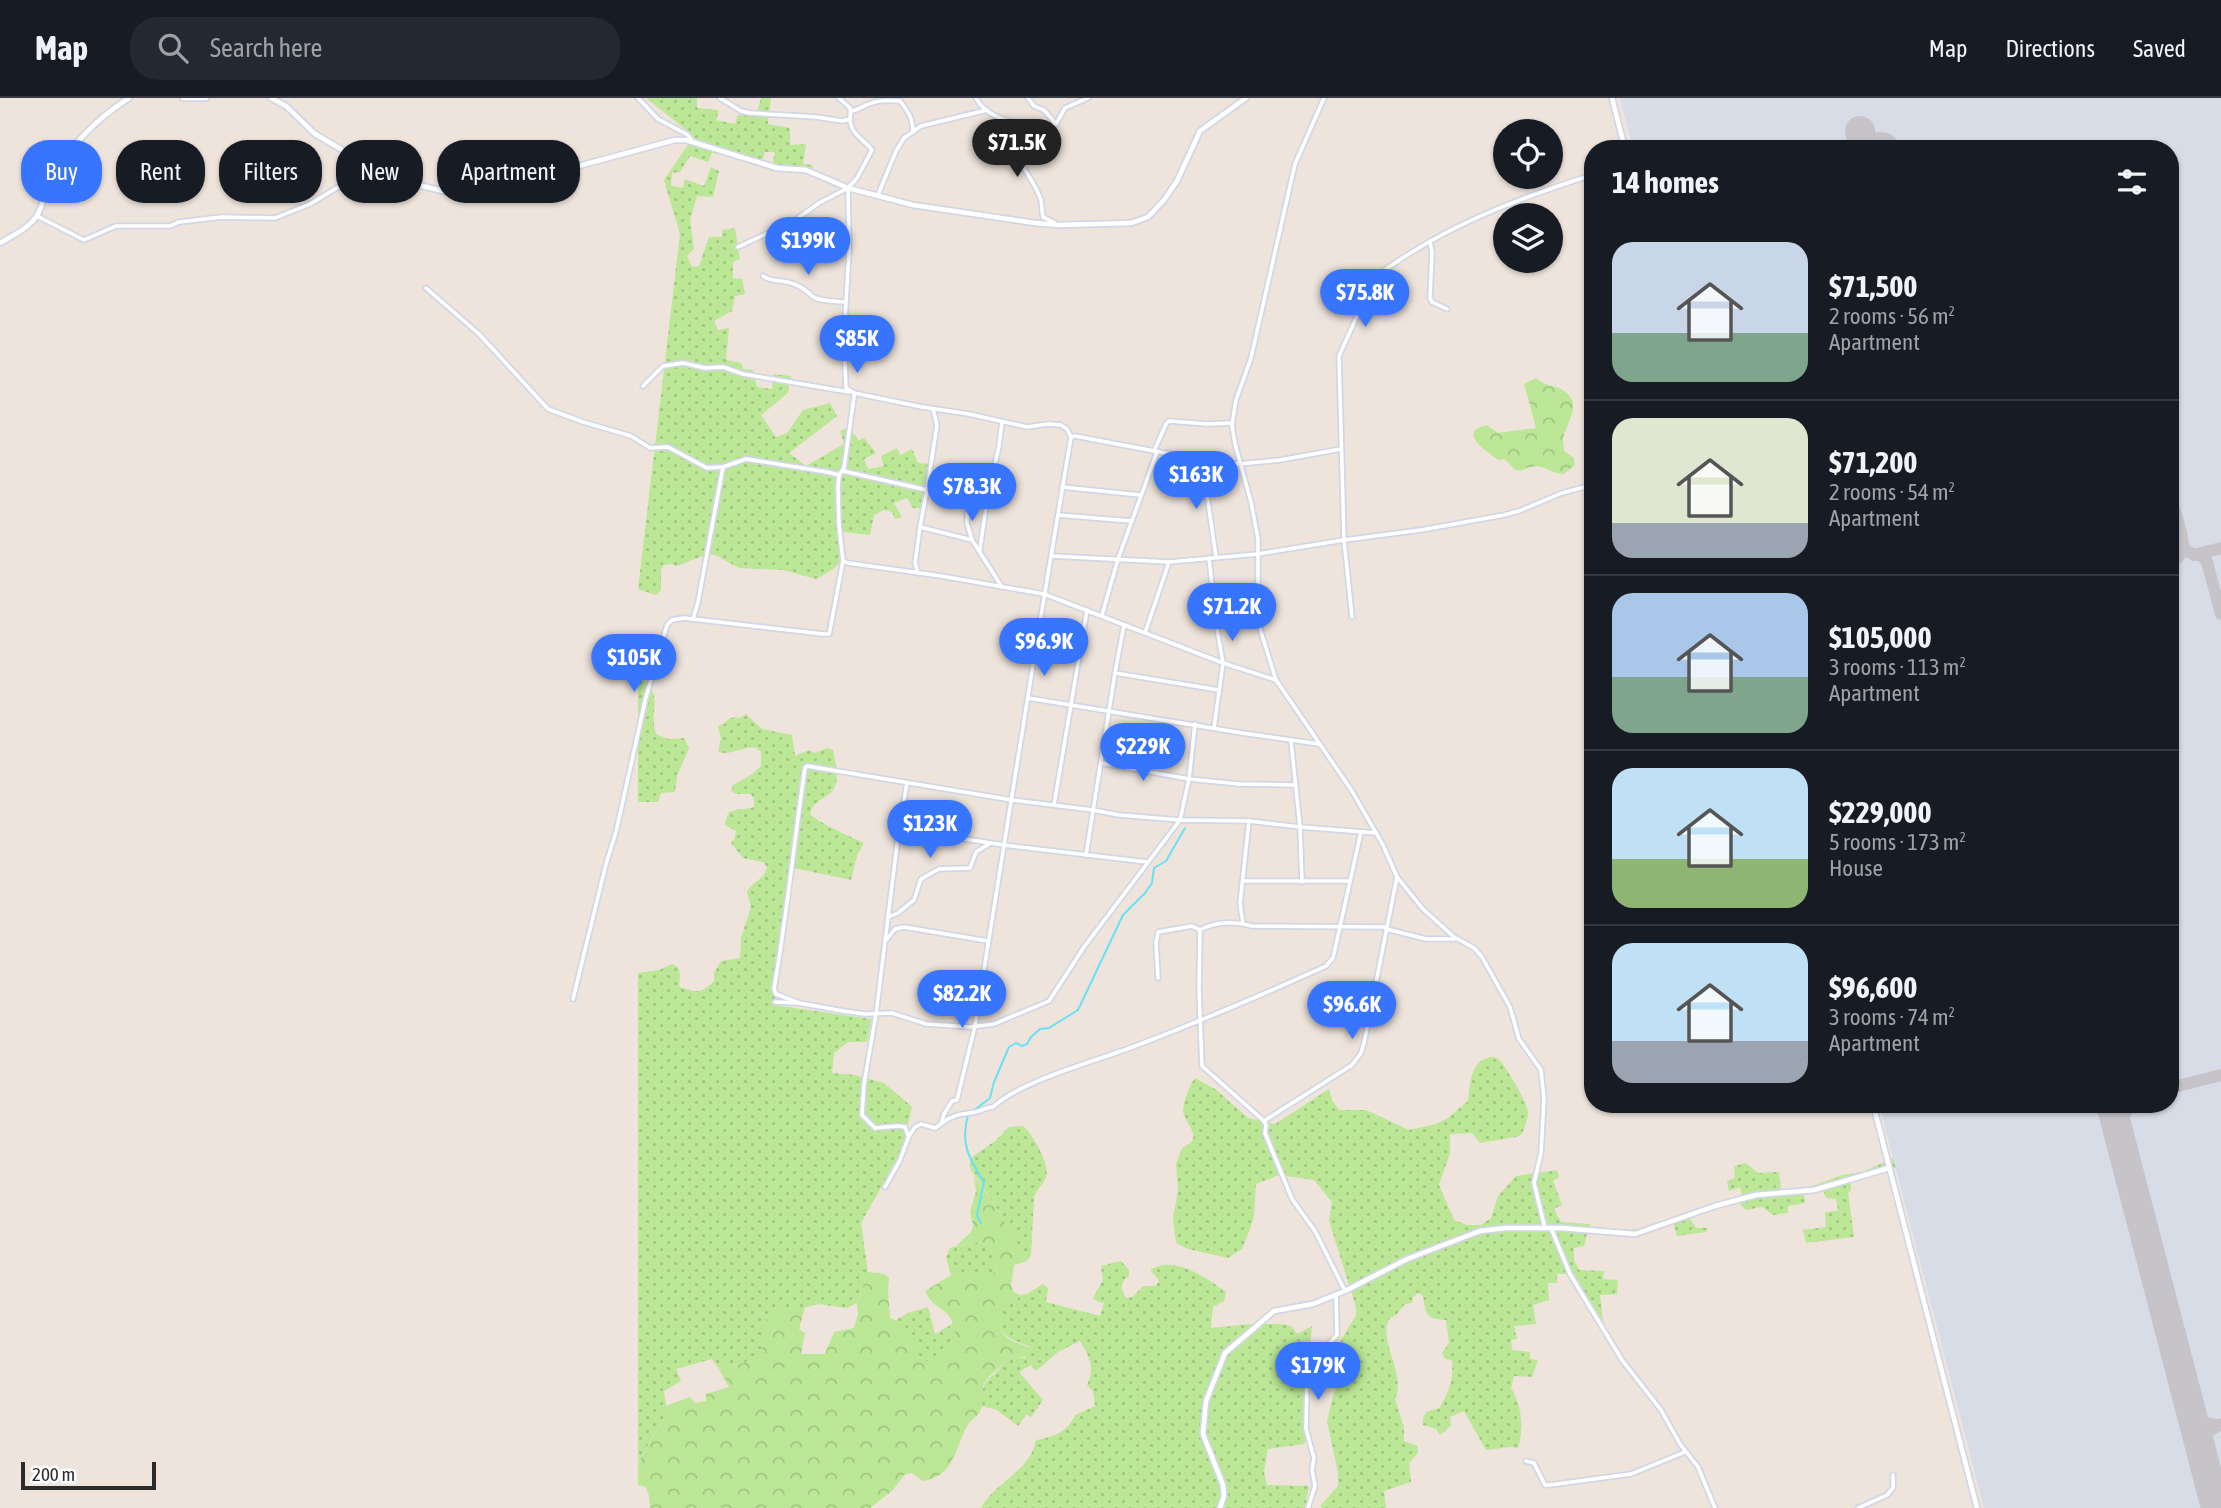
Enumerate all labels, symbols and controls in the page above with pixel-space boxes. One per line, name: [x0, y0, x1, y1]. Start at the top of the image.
search box: [130, 17, 620, 80]
text: Map: [35, 29, 88, 67]
icon: search: [154, 29, 192, 67]
text: Search here: [210, 33, 322, 63]
text: Map: [1929, 35, 1967, 62]
text: Directions: [2005, 35, 2095, 62]
text: Saved: [2133, 35, 2186, 62]
map controls: [1493, 119, 1563, 273]
button: locate: [1493, 119, 1563, 189]
pin: $71.5K: [960, 120, 1074, 179]
text: $71.5K: [988, 129, 1046, 155]
chip: Buy: [21, 140, 102, 203]
chip: Rent: [116, 140, 205, 203]
chip: Filters: [219, 140, 322, 203]
chip: New: [336, 140, 423, 203]
chip: Apartment: [437, 140, 580, 203]
icon: filters: [2113, 163, 2151, 201]
text: 14 homes: [1612, 165, 1719, 199]
button: layers: [1493, 203, 1563, 273]
pin: $199K: [759, 218, 857, 277]
text: $199K: [781, 227, 835, 253]
text: $71,500: [1829, 269, 1917, 303]
pin: $75.8K: [1308, 270, 1422, 329]
icon: home: [1668, 270, 1752, 354]
text: $75.8K: [1336, 279, 1394, 305]
text: 2 rooms · 56 m²: [1829, 303, 1955, 329]
pin: $85K: [816, 316, 898, 375]
text: $85K: [836, 325, 878, 351]
text: Apartment: [1829, 329, 1920, 355]
text: $71,200: [1829, 445, 1917, 479]
icon: home: [1668, 446, 1752, 530]
pin: $163K: [1147, 452, 1245, 511]
text: $163K: [1169, 461, 1223, 487]
pin: $78.3K: [915, 464, 1029, 523]
text: $78.3K: [943, 473, 1001, 499]
text: 2 rooms · 54 m²: [1829, 479, 1955, 505]
text: Apartment: [1829, 505, 1920, 531]
pin: $71.2K: [1175, 584, 1289, 643]
text: $71.2K: [1203, 593, 1261, 619]
pin: $96.9K: [987, 618, 1101, 678]
text: $105,000: [1829, 620, 1932, 654]
icon: home: [1668, 621, 1752, 705]
text: $96.9K: [1015, 628, 1073, 654]
pin: $105K: [585, 634, 683, 694]
text: $105K: [607, 644, 661, 670]
text: 3 rooms · 113 m²: [1829, 654, 1966, 680]
text: Apartment: [1829, 680, 1920, 706]
pin: $229K: [1094, 724, 1192, 783]
text: $229K: [1116, 733, 1170, 759]
text: $229,000: [1829, 795, 1932, 829]
icon: home: [1668, 796, 1752, 880]
pin: $123K: [881, 800, 979, 860]
text: $123K: [903, 810, 957, 836]
text: 5 rooms · 173 m²: [1829, 829, 1966, 855]
text: House: [1829, 855, 1883, 881]
pin: $82.2K: [905, 970, 1019, 1030]
text: $96,600: [1829, 970, 1917, 1004]
icon: home: [1668, 971, 1752, 1055]
text: $82.2K: [933, 980, 991, 1006]
pin: $96.6K: [1295, 982, 1409, 1041]
text: $96.6K: [1323, 991, 1381, 1017]
text: 3 rooms · 74 m²: [1829, 1004, 1955, 1030]
text: Apartment: [1829, 1030, 1920, 1056]
pin: $179K: [1269, 1342, 1367, 1402]
text: $179K: [1291, 1352, 1345, 1378]
scale bar: [21, 1459, 156, 1491]
text: 200 m: [32, 1463, 75, 1485]

